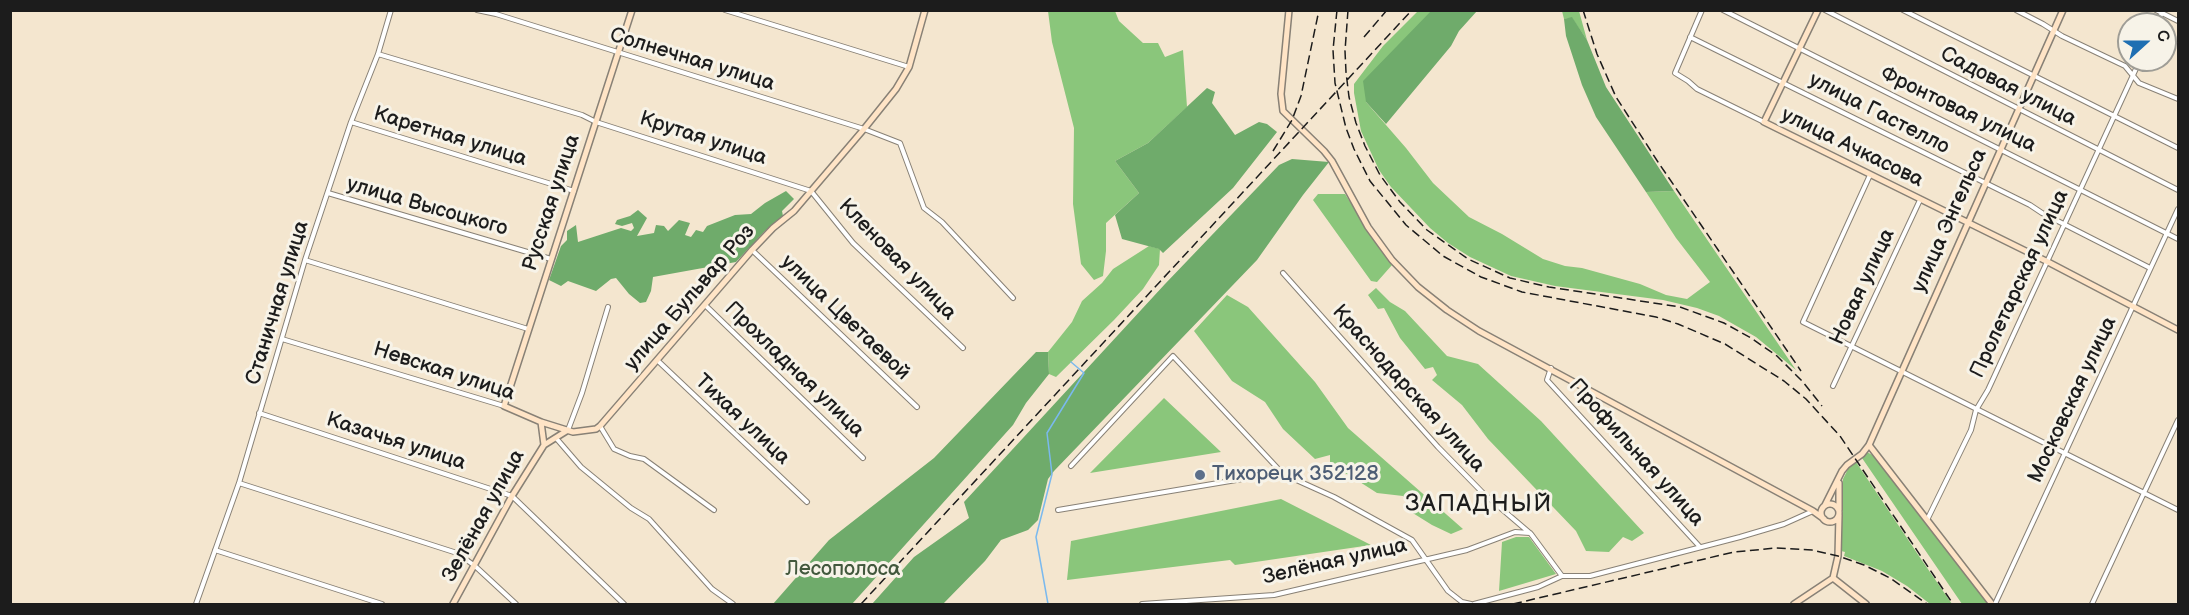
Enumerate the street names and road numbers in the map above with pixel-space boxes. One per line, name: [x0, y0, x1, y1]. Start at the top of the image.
street label: Солнечная улица: [607, 23, 777, 97]
street label: Садовая улица: [1936, 42, 2080, 132]
street label: Фронтовая улица: [1876, 61, 2040, 159]
street label: улица Гастелло: [1805, 68, 1953, 160]
street label: Каретная улица: [370, 102, 530, 172]
street label: улица Ачкасова: [1777, 103, 1927, 193]
street label: Крутая улица: [636, 107, 770, 171]
street label: Русская улица: [518, 131, 586, 275]
street label: улица Энгельса: [1907, 145, 1993, 297]
street label: улица Высоцкого: [344, 172, 510, 242]
street label: Пролетарская улица: [1965, 186, 2075, 382]
street label: Кленовая улица: [833, 194, 961, 326]
street label: Станичная улица: [241, 218, 315, 388]
street label: улица Бульвар Роз: [620, 220, 760, 376]
street label: Новая улица: [1825, 225, 1901, 349]
street label: улица Цветаевой: [775, 250, 915, 386]
street label: Прохладная улица: [719, 297, 869, 443]
street label: Краснодарская улица: [1326, 300, 1490, 478]
street label: Московская улица: [2023, 313, 2123, 487]
street label: Невская улица: [370, 337, 518, 407]
street label: Тихая улица: [689, 370, 795, 470]
street label: Профильная улица: [1563, 374, 1709, 532]
street label: Казачья улица: [323, 408, 469, 476]
street label: Зелёная улица: [437, 446, 531, 586]
street label: Зелёная улица: [1260, 533, 1410, 591]

